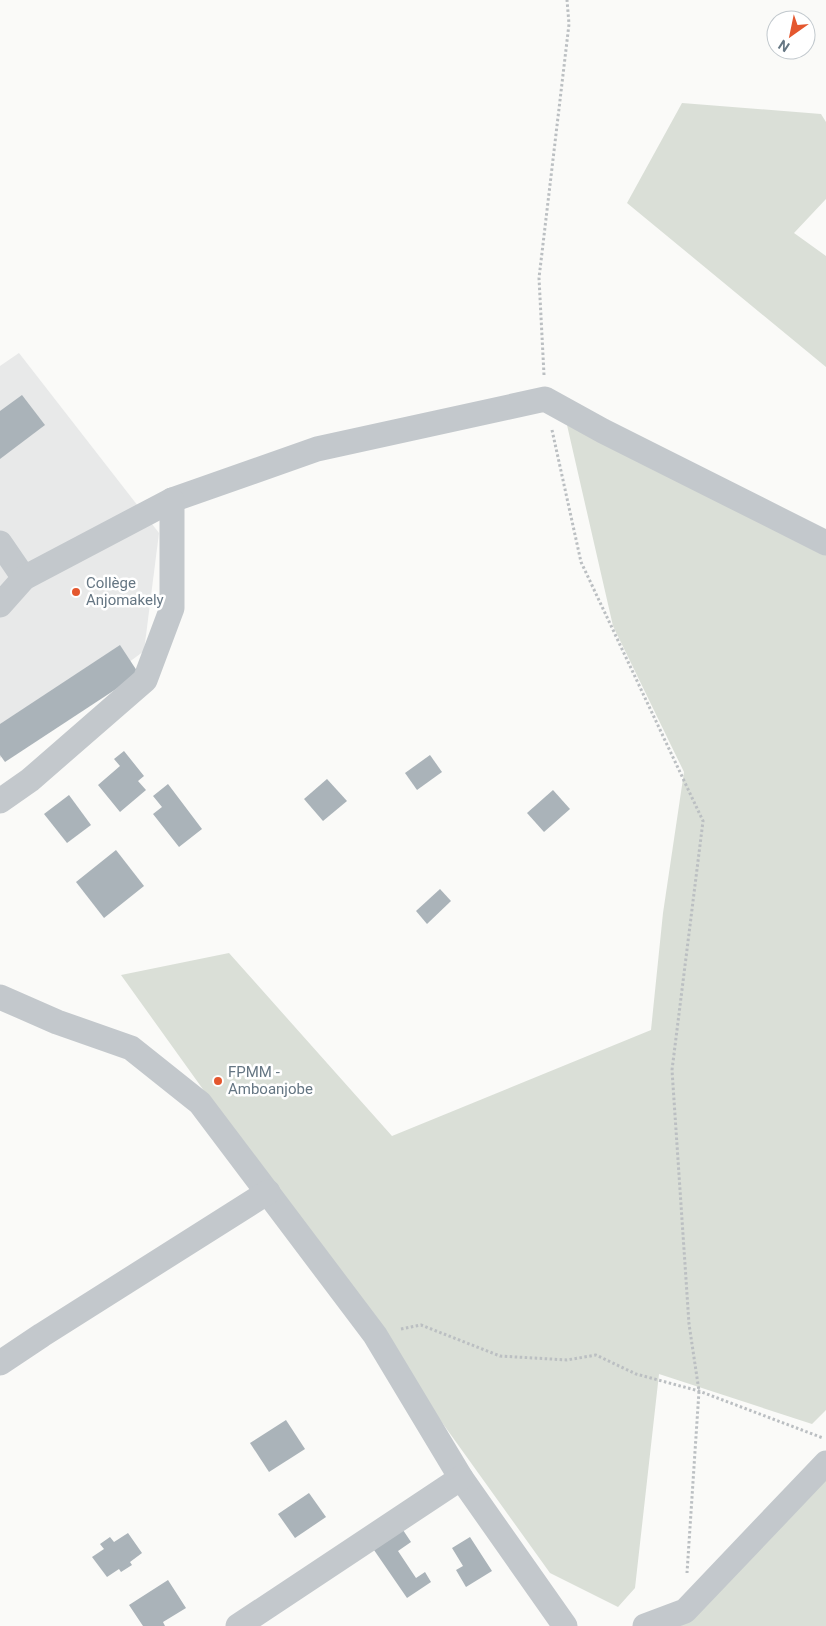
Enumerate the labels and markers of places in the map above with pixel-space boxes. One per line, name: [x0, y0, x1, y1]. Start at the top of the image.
place label: Collège Anjomakely: [86, 574, 164, 609]
marker: Collège Anjomakely: [70, 586, 82, 598]
place label: FPMM - Amboanjobe: [228, 1063, 313, 1098]
marker: FPMM - Amboanjobe: [212, 1075, 224, 1087]

